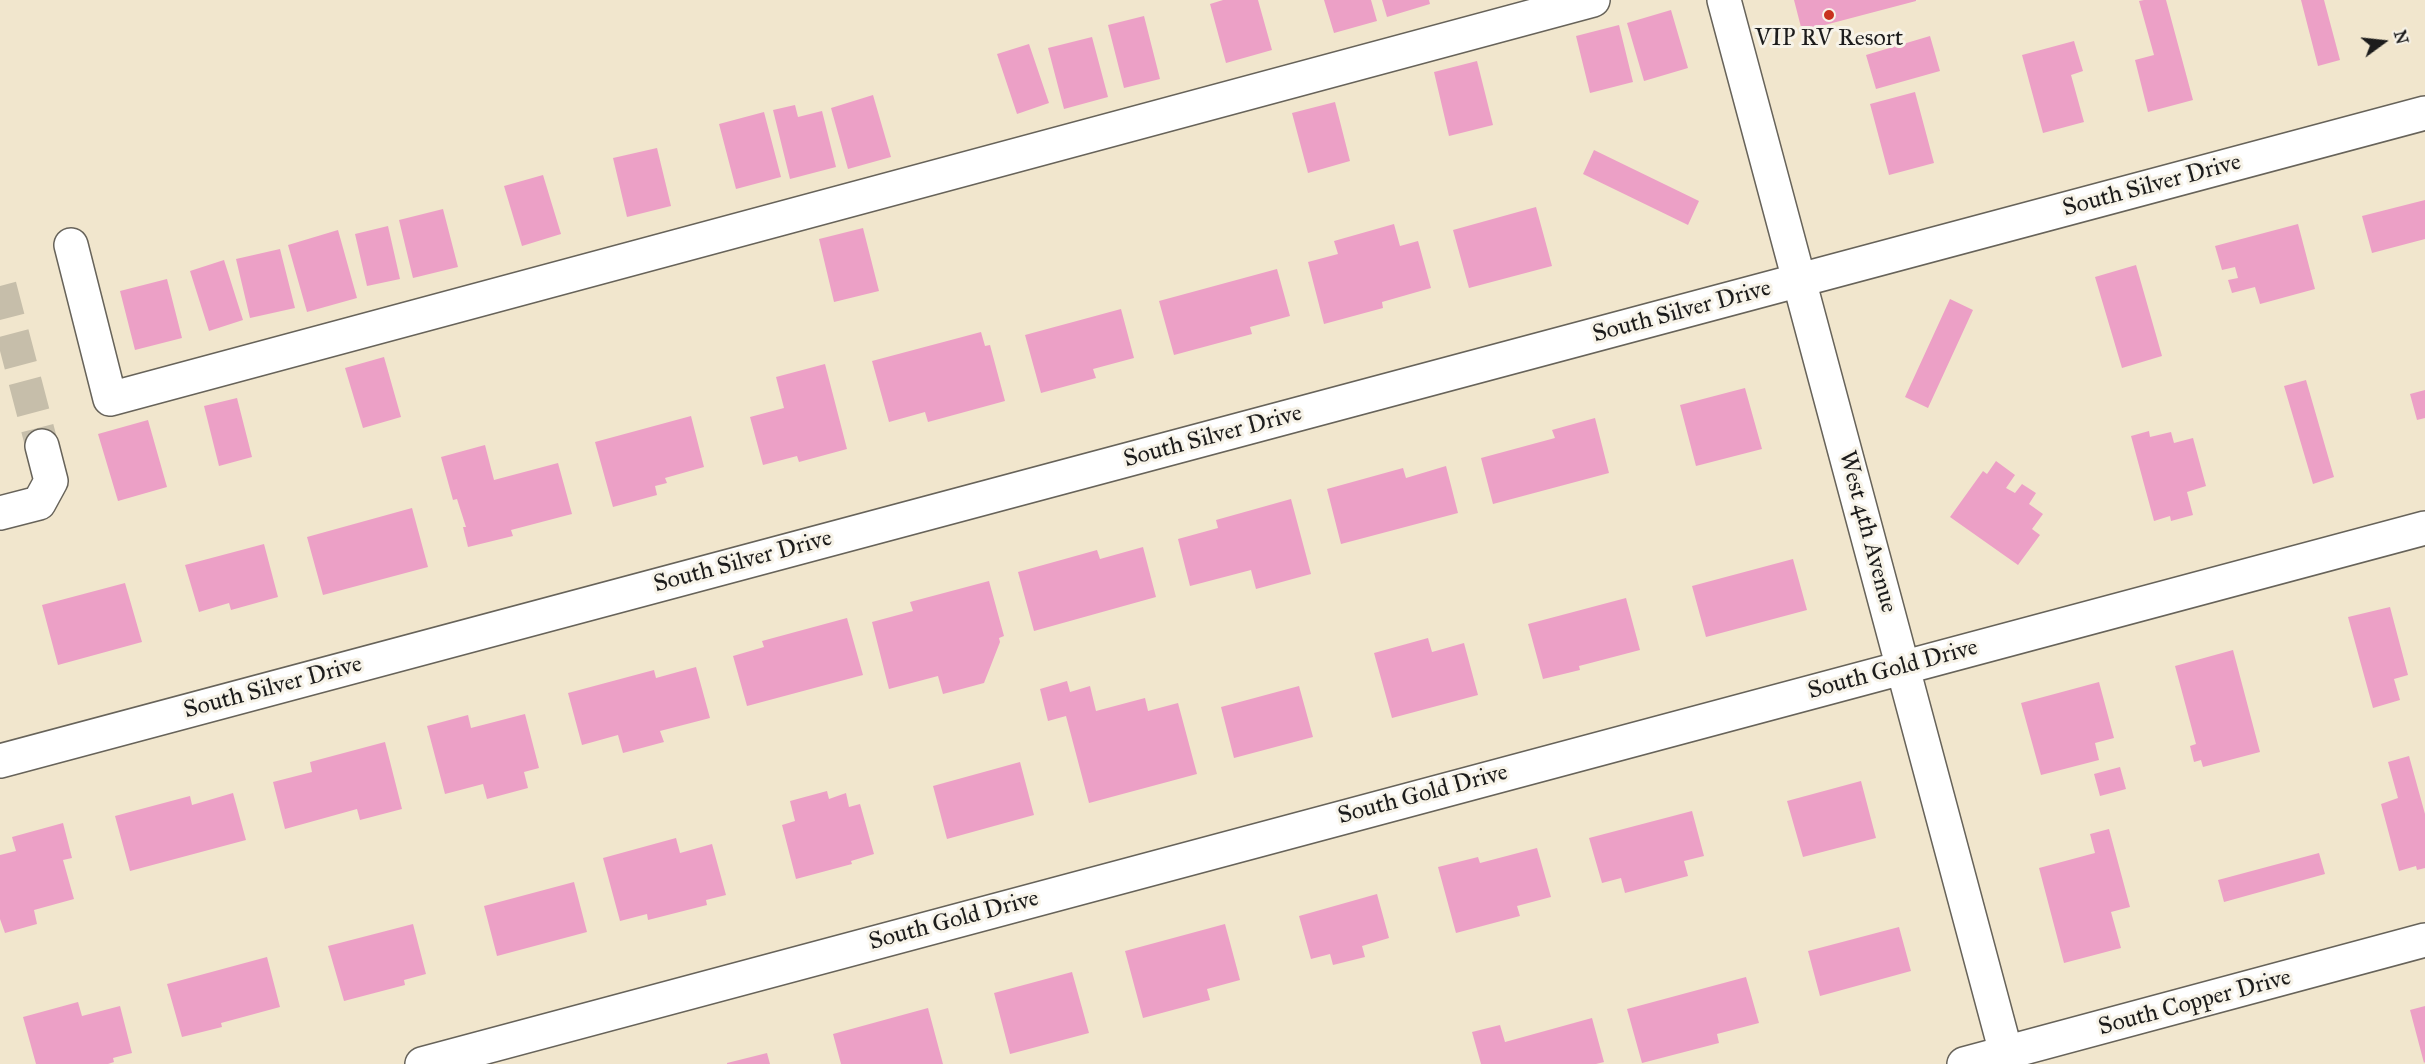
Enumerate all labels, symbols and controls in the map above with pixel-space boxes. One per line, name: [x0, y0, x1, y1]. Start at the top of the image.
marker: VIP RV Resort: [1822, 8, 1836, 22]
north arrow: [2353, 12, 2413, 72]
place label: VIP RV Resort: [1755, 25, 1903, 53]
text: N: [2390, 28, 2412, 46]
street label: South Silver Drive: [2060, 148, 2244, 224]
street label: South Silver Drive: [1590, 274, 1774, 350]
street label: South Silver Drive: [1121, 399, 1305, 475]
street label: West 4th Avenue: [1832, 448, 1902, 616]
street label: South Silver Drive: [651, 524, 835, 600]
street label: South Gold Drive: [1805, 633, 1981, 707]
street label: South Silver Drive: [181, 650, 365, 726]
street label: South Gold Drive: [1335, 758, 1511, 832]
street label: South Gold Drive: [866, 884, 1042, 958]
street label: South Copper Drive: [2096, 963, 2294, 1043]

